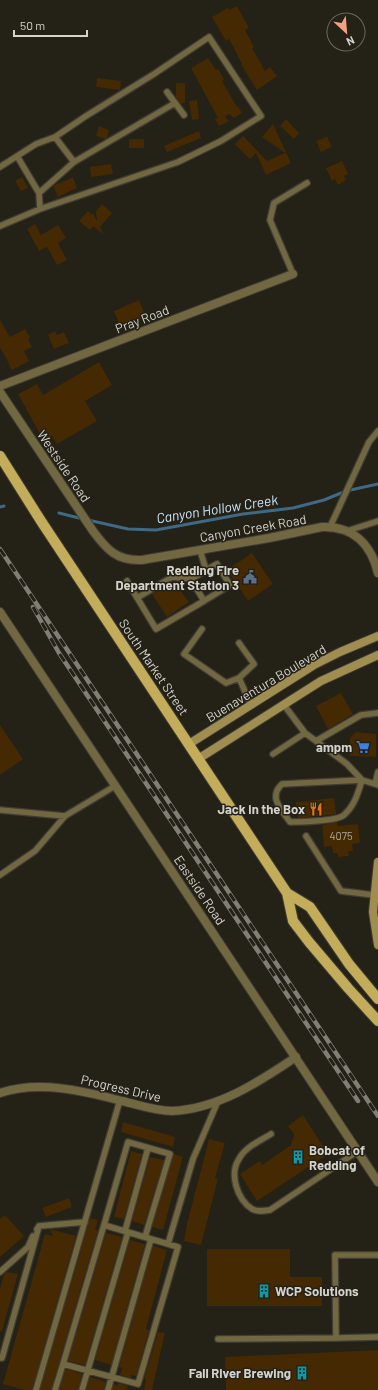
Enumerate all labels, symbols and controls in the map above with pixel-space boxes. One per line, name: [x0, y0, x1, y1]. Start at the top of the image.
scale bar: [14, 12, 87, 38]
north arrow: [326, 12, 366, 52]
text: 50 m: [20, 18, 45, 32]
text: N: [344, 34, 357, 49]
street label: Pray Road: [113, 301, 171, 337]
street label: Westside Road: [34, 427, 94, 505]
water label: Canyon Hollow Creek: [155, 490, 279, 527]
street label: Canyon Creek Road: [198, 511, 308, 545]
place label: Redding Fire Department Station 3: [115, 562, 239, 593]
public building icon: Redding Fire Department Station 3: [242, 569, 258, 585]
street label: South Market Street: [116, 616, 192, 718]
street label: Buenaventura Boulevard: [203, 641, 329, 725]
place label: ampm: [316, 739, 352, 755]
supermarket icon: ampm: [355, 739, 371, 755]
place label: Jack in the Box: [217, 801, 305, 817]
restaurant icon: Jack in the Box: [308, 801, 324, 817]
house number: 4075: [329, 829, 353, 842]
street label: Eastside Road: [171, 852, 229, 928]
street label: Progress Drive: [79, 1071, 163, 1105]
place label: Bobcat of Redding: [309, 1142, 365, 1173]
building icon: Bobcat of Redding: [290, 1149, 306, 1165]
building icon: WCP Solutions: [256, 1283, 272, 1299]
place label: WCP Solutions: [275, 1283, 359, 1299]
place label: Fall River Brewing: [189, 1365, 291, 1381]
building icon: Fall River Brewing: [294, 1365, 310, 1381]

